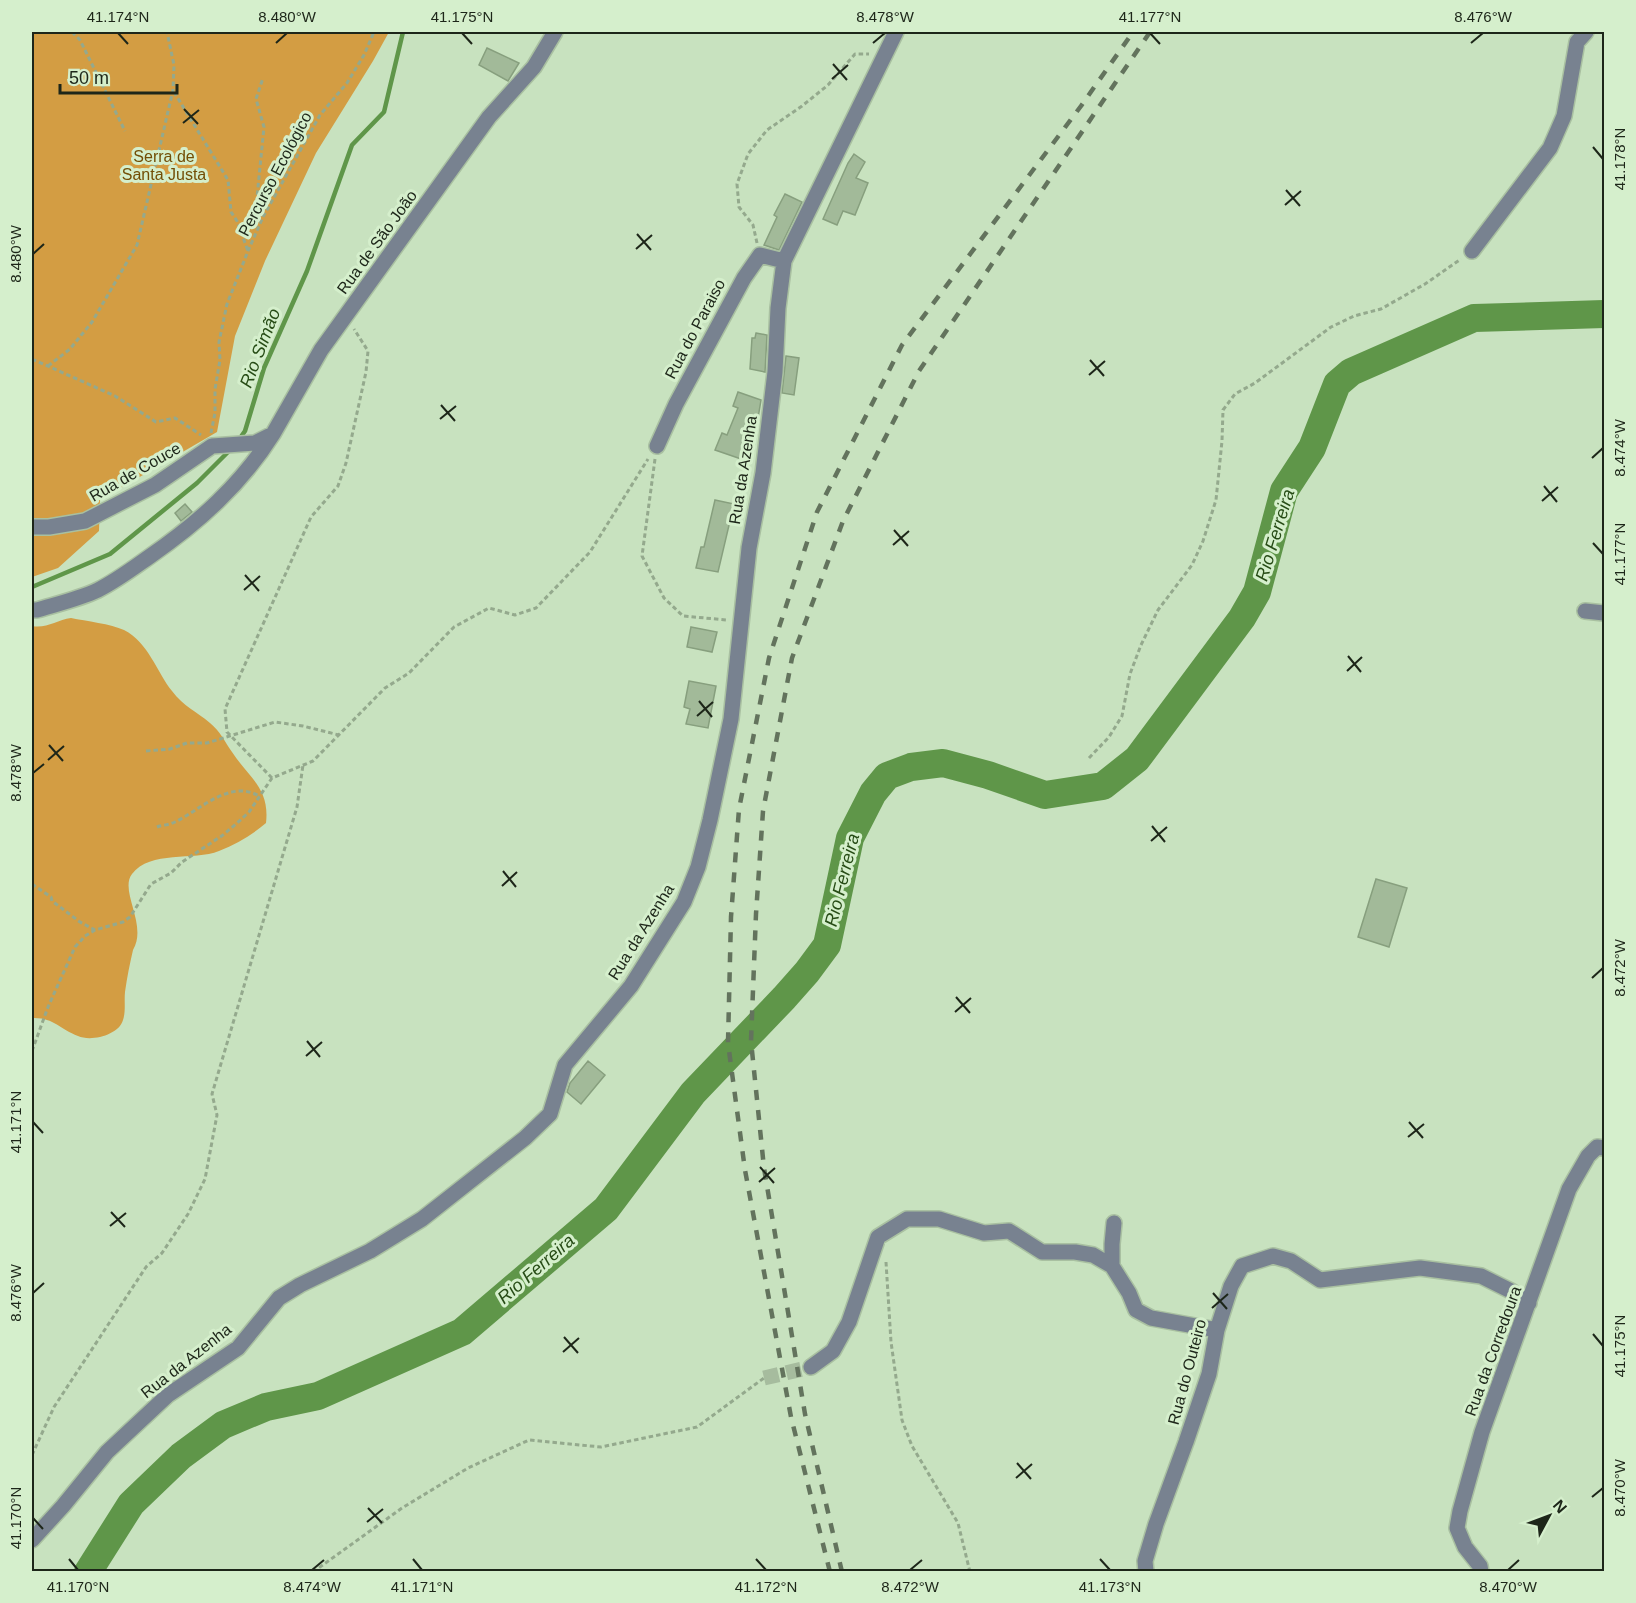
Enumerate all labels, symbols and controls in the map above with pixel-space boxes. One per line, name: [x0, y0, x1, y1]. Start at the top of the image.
text: 41.174°N: [87, 8, 149, 25]
text: 8.480°W: [258, 8, 317, 25]
text: 41.175°N: [431, 8, 493, 25]
text: 8.478°W: [856, 8, 915, 25]
text: 41.177°N: [1119, 8, 1181, 25]
text: 8.476°W: [1454, 8, 1513, 25]
scale bar: [60, 57, 177, 95]
text: 50 m: [69, 68, 109, 88]
street label: Percurso Ecológico: [235, 109, 315, 239]
text: 41.178°N: [1611, 128, 1628, 190]
park label: Serra de Santa Justa: [122, 148, 206, 183]
street label: Rua de São João: [334, 187, 420, 297]
text: 8.480°W: [7, 224, 24, 283]
street label: Rua do Paraiso: [662, 276, 728, 382]
water label: Rio Simão: [236, 306, 284, 390]
street label: Rua da Azenha: [726, 415, 760, 525]
text: 8.474°W: [1611, 418, 1628, 477]
street label: Rua de Couce: [86, 439, 184, 505]
water label: Rio Ferreira: [1252, 487, 1298, 583]
text: 41.177°N: [1611, 523, 1628, 585]
text: 8.478°W: [7, 743, 24, 802]
water label: Rio Ferreira: [821, 831, 863, 929]
street label: Rua da Azenha: [605, 881, 677, 983]
text: 8.472°W: [1611, 938, 1628, 997]
text: 41.171°N: [7, 1091, 24, 1153]
water label: Rio Ferreira: [494, 1230, 578, 1308]
text: 8.476°W: [7, 1263, 24, 1322]
street label: Rua da Corredoura: [1462, 1284, 1524, 1418]
text: 41.175°N: [1611, 1315, 1628, 1377]
street label: Rua do Outeiro: [1165, 1317, 1209, 1427]
street label: Rua da Azenha: [138, 1321, 234, 1401]
text: 8.470°W: [1611, 1458, 1628, 1517]
north arrow: [1519, 1486, 1579, 1546]
text: 41.170°N: [7, 1487, 24, 1549]
text: N: [1550, 1497, 1570, 1516]
text: 41.170°N: [47, 1578, 109, 1595]
text: 8.474°W: [283, 1578, 342, 1595]
text: 41.171°N: [391, 1578, 453, 1595]
text: 41.172°N: [735, 1578, 797, 1595]
text: 8.472°W: [881, 1578, 940, 1595]
text: 41.173°N: [1079, 1578, 1141, 1595]
text: 8.470°W: [1479, 1578, 1538, 1595]

